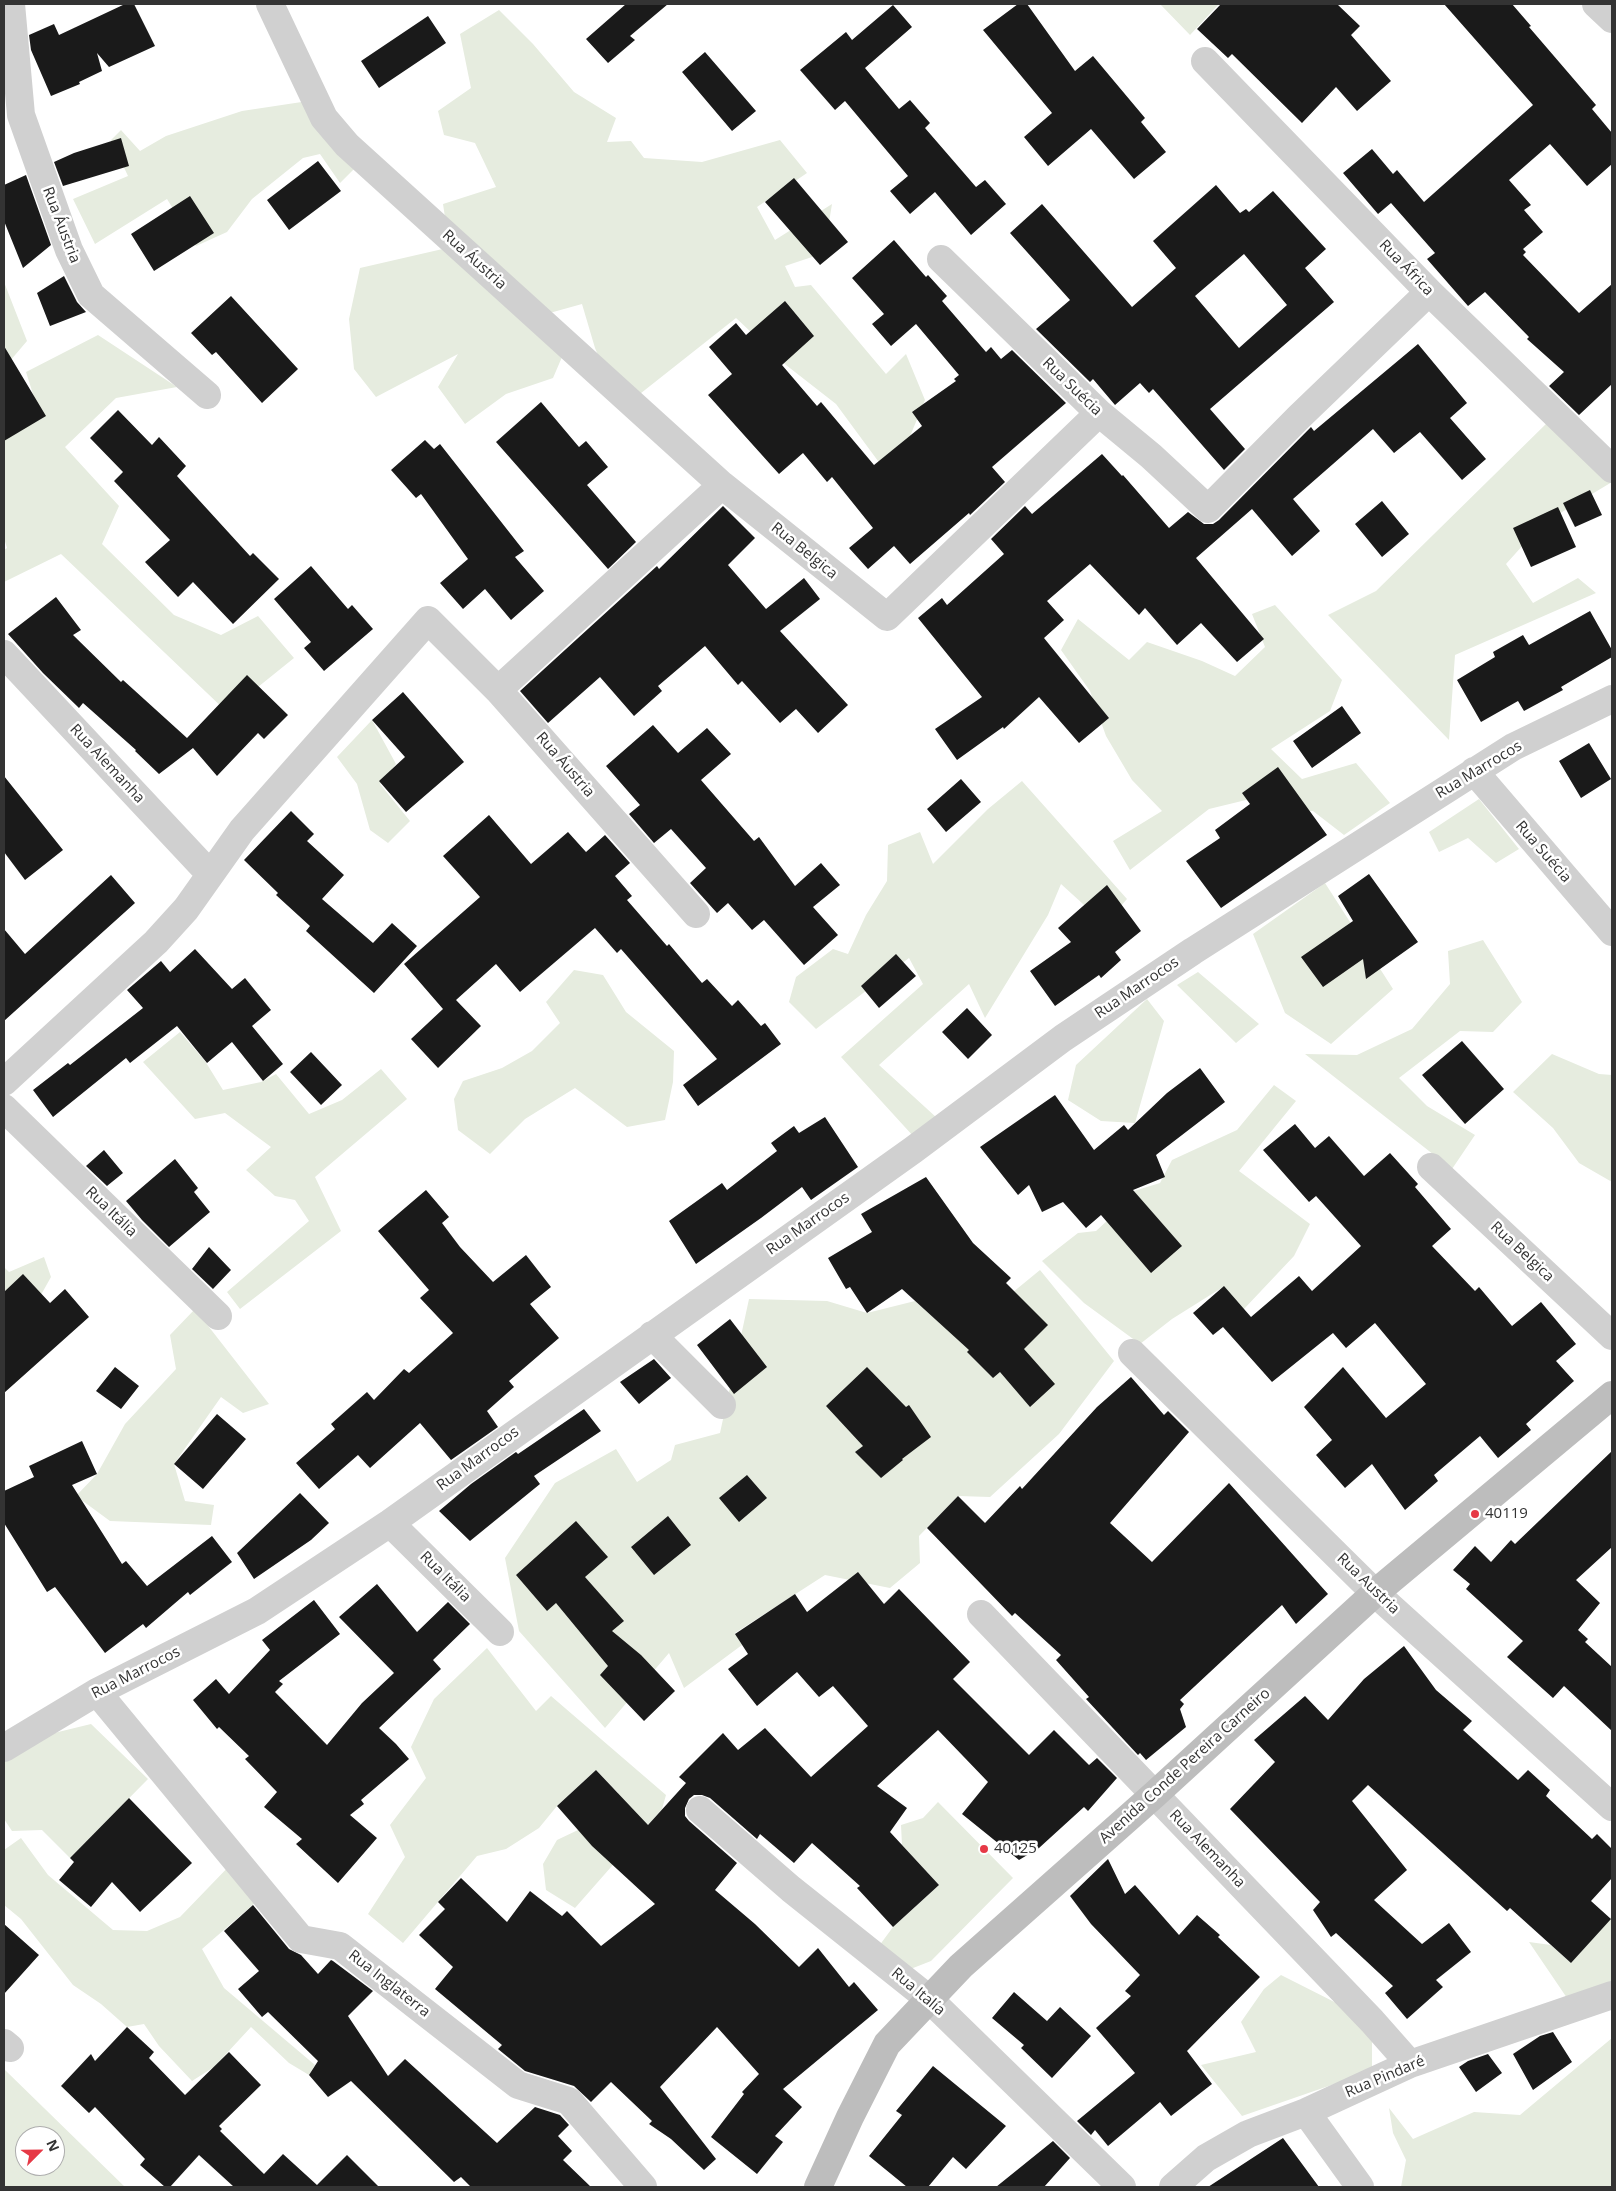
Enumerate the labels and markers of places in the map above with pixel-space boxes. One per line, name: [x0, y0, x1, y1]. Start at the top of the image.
place label: 40119: [1485, 1505, 1528, 1523]
marker: 40119: [1469, 1508, 1481, 1520]
place label: 40125: [994, 1840, 1037, 1858]
marker: 40125: [978, 1843, 990, 1855]

